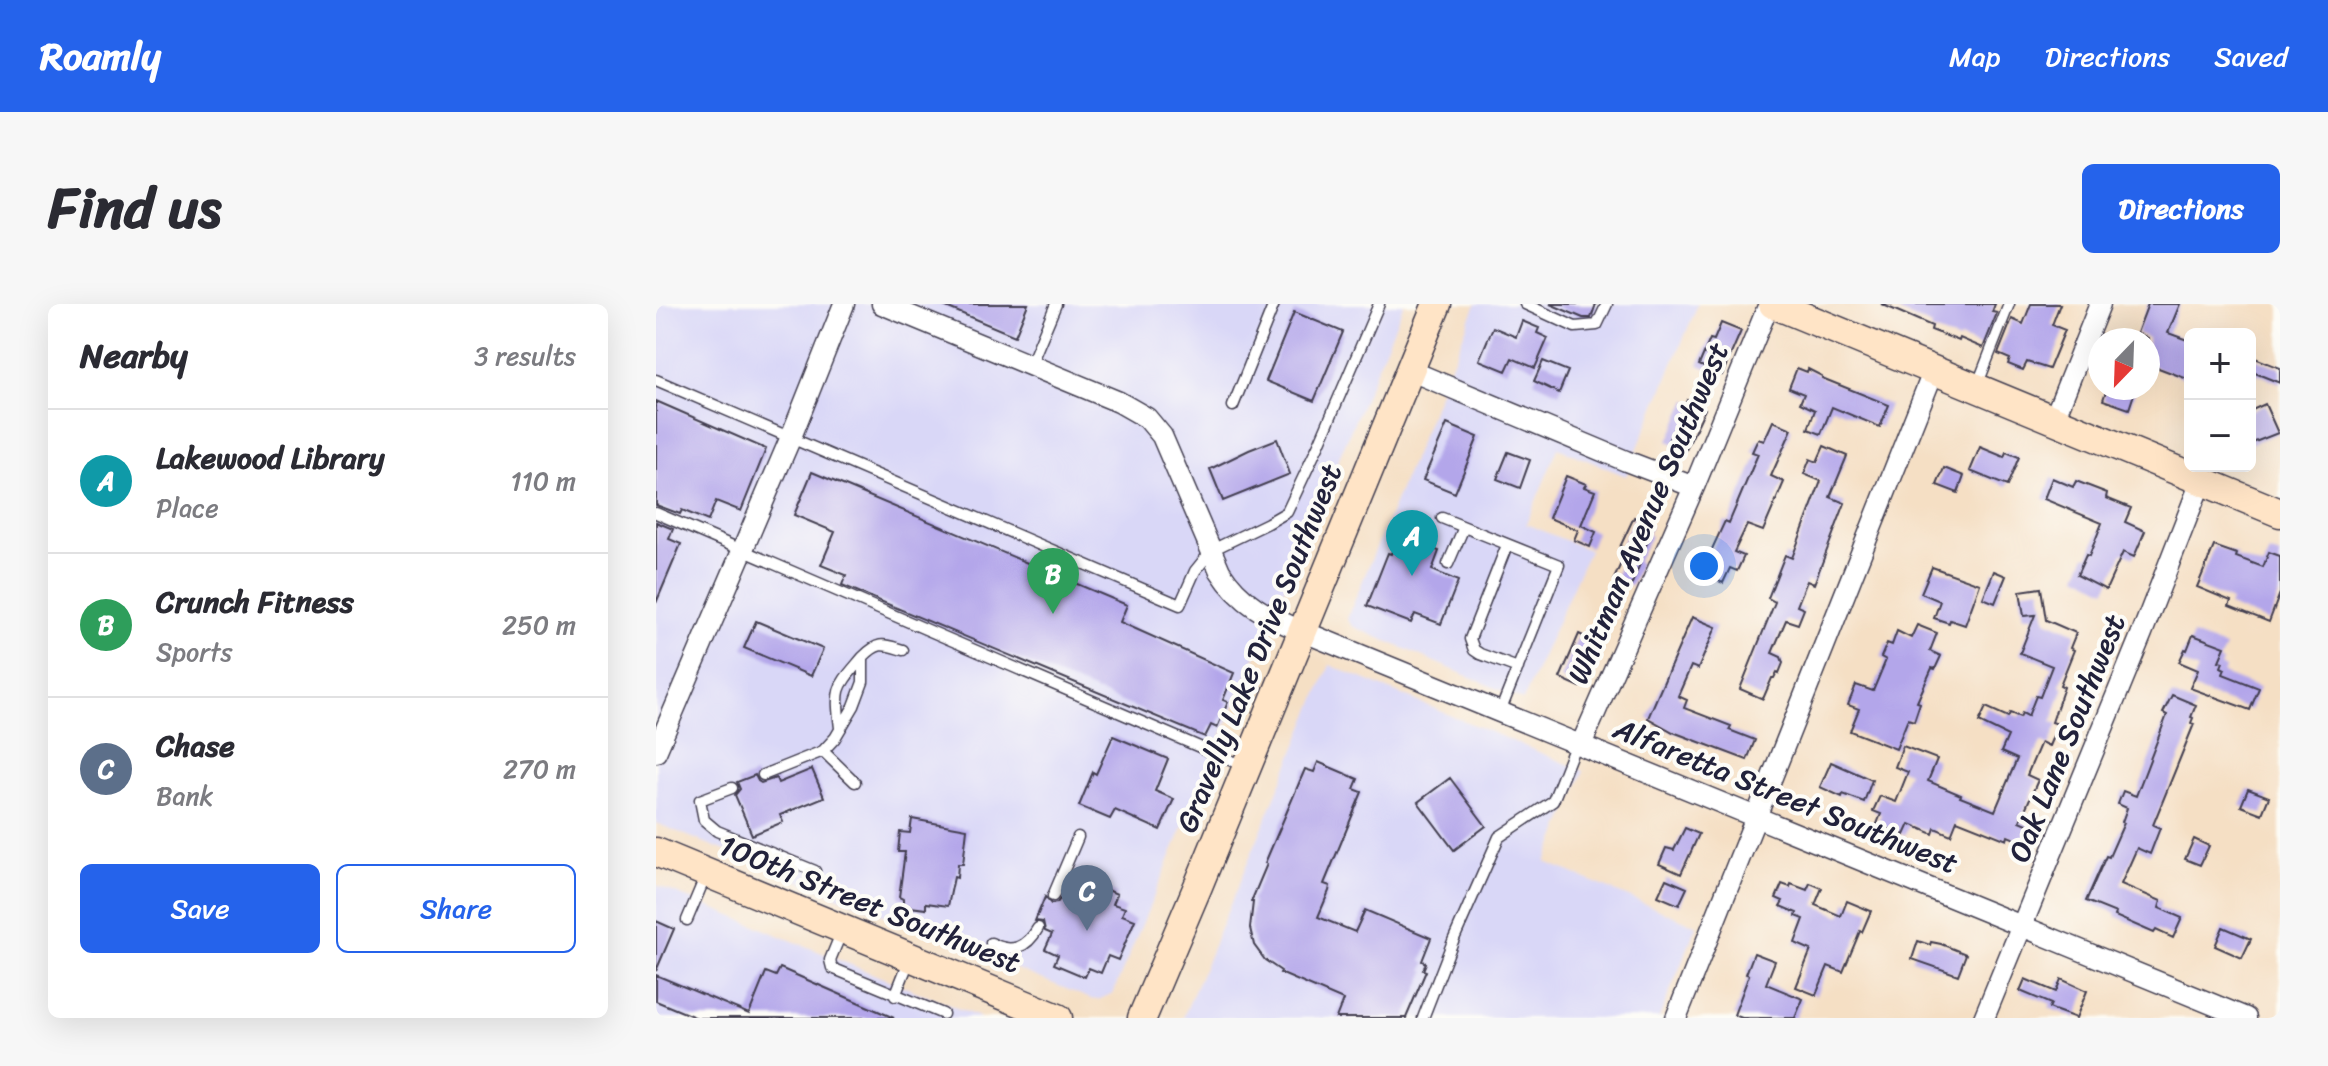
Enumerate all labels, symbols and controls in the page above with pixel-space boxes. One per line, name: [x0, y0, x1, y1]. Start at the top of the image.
text: Roamly: [40, 23, 161, 90]
text: Map: [1949, 32, 2001, 81]
text: Directions: [2045, 32, 2170, 81]
text: Saved: [2214, 32, 2288, 81]
text: Find us: [48, 159, 221, 258]
button: Directions: [2082, 164, 2280, 253]
text: Nearby: [80, 326, 188, 386]
north arrow: [2088, 328, 2160, 400]
map controls: [2184, 328, 2256, 472]
button: +: [2184, 328, 2256, 400]
text: 3 results: [474, 333, 576, 379]
street label: Whitman Avenue Southwest: [1551, 333, 1745, 693]
button: −: [2184, 400, 2256, 472]
text: Lakewood Library: [156, 431, 385, 485]
street label: Gravelly Lake Drive Southwest: [1160, 455, 1358, 841]
text: A: [97, 458, 115, 504]
text: 110 m: [511, 458, 576, 504]
text: Place: [156, 485, 219, 531]
pin: A: [1386, 510, 1438, 576]
your location: [1684, 546, 1724, 586]
pin: B: [1027, 548, 1079, 614]
text: Crunch Fitness: [156, 575, 354, 629]
text: B: [98, 602, 114, 648]
text: 250 m: [502, 602, 576, 648]
street label: Oak Lane Southwest: [1992, 605, 2142, 871]
text: Sports: [156, 629, 232, 675]
street label: Alfaretta Street Southwest: [1604, 702, 1967, 890]
text: Chase: [156, 719, 235, 773]
text: C: [98, 746, 114, 792]
text: 270 m: [503, 746, 576, 792]
text: Bank: [156, 773, 213, 819]
street label: 100th Street Southwest: [711, 819, 1029, 989]
button: Save: [80, 864, 320, 953]
button: Share: [336, 864, 576, 953]
pin: C: [1061, 865, 1113, 931]

